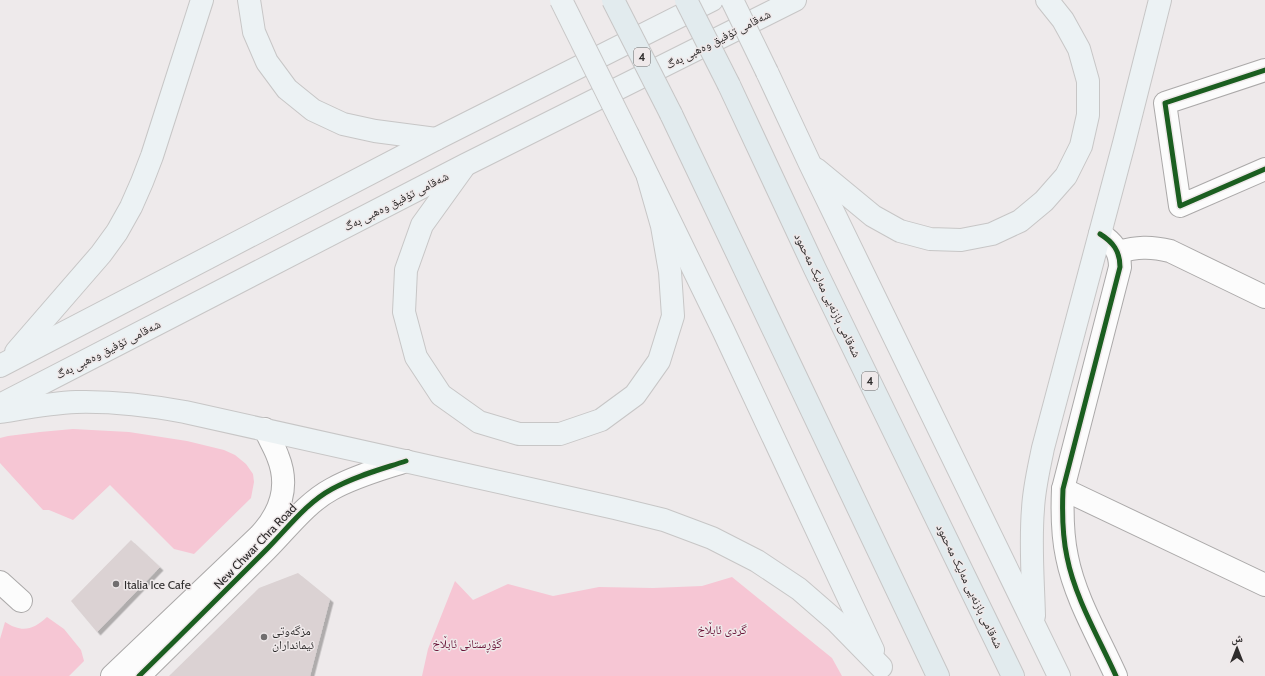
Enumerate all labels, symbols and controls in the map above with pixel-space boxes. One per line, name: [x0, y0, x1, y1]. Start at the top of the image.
street label: شەقامی تۆفیق وەهبی بەگ: [663, 6, 773, 72]
road number: 4: [634, 48, 650, 66]
street label: شەقامی تۆفیق وەهبی بەگ: [341, 168, 451, 234]
street label: شەقامی بازنەیی مەلیک مەحمود: [791, 230, 865, 360]
street label: شەقامی تۆفیق وەهبی بەگ: [53, 316, 163, 382]
road number: 4: [862, 372, 878, 390]
street label: New Chwar Chra Road: [210, 500, 300, 592]
street label: شەقامی بازنەیی مەلیک مەحمود: [933, 521, 1007, 651]
place label: Italia Ice Cafe: [124, 577, 191, 592]
marker: Italia Ice Cafe: [111, 579, 121, 589]
park label: گردی ئابڵاخ: [697, 621, 747, 637]
place label: مزگەوتی ئیمانداران: [272, 623, 314, 652]
north arrow: [1217, 628, 1257, 668]
text: ش: [1231, 631, 1243, 646]
marker: مزگەوتی ئیمانداران: [259, 632, 269, 642]
park label: گۆڕستانی ئابڵاخ: [432, 635, 502, 653]

